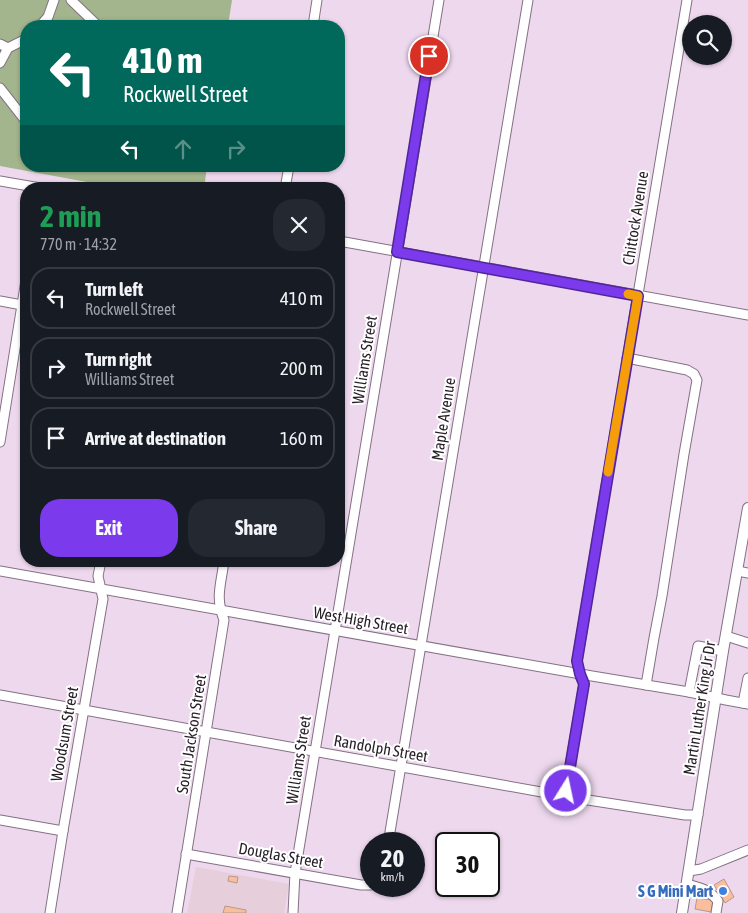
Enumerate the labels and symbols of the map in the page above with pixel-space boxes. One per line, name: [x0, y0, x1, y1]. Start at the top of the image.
pin: [408, 35, 450, 77]
street label: Chittock Avenue: [619, 170, 651, 266]
street label: Williams Street: [348, 314, 380, 406]
street label: Maple Avenue: [428, 376, 459, 462]
street label: West High Street: [312, 603, 410, 638]
street label: Martin Luther King Jr Dr: [680, 639, 720, 776]
street label: South Jackson Street: [173, 673, 209, 795]
street label: Woodsum Street: [47, 685, 81, 783]
street label: Williams Street: [282, 714, 314, 806]
street label: Randolph Street: [332, 731, 430, 766]
position arrow: [539, 764, 591, 816]
speed limit sign: 30: [435, 832, 500, 897]
street label: Douglas Street: [237, 839, 325, 872]
place label: S G Mini Mart: [638, 882, 713, 900]
marker: S G Mini Mart: [717, 885, 729, 897]

